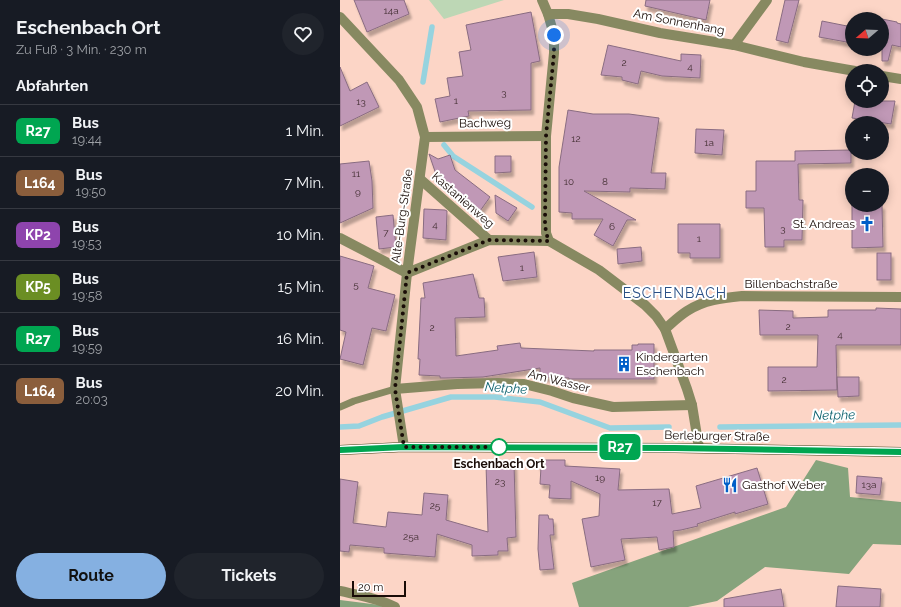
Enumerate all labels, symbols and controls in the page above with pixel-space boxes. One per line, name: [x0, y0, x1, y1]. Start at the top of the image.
house number: 14a: [383, 5, 399, 16]
street label: Am Sonnenhang: [632, 6, 726, 38]
north arrow: [845, 12, 889, 56]
map controls: [845, 12, 889, 212]
button: heart: [282, 13, 324, 55]
text: Eschenbach Ort: [16, 16, 160, 38]
your location: [544, 25, 564, 45]
text: Zu Fuß · 3 Min. · 230 m: [16, 42, 147, 57]
house number: 2: [621, 57, 627, 68]
house number: 4: [687, 61, 693, 72]
button: locate: [845, 64, 889, 108]
text: Abfahrten: [16, 77, 88, 95]
house number: 3: [501, 87, 507, 98]
house number: 1: [454, 95, 459, 106]
house number: 13: [356, 96, 366, 107]
text: Bus: [72, 114, 99, 132]
street label: Bachweg: [459, 116, 511, 130]
button: +: [845, 116, 889, 160]
text: 1 Min.: [286, 122, 324, 140]
text: R27: [25, 123, 51, 139]
text: 19:44: [72, 132, 102, 147]
house number: 12: [571, 133, 581, 144]
house number: 1a: [704, 137, 714, 148]
text: Bus: [76, 166, 102, 184]
house number: 11: [352, 168, 361, 179]
street label: Alte-Burg-Straße: [388, 168, 416, 264]
button: −: [845, 168, 889, 212]
street label: Kastanienweg: [429, 169, 497, 231]
text: 7 Min.: [284, 174, 324, 192]
text: L164: [24, 175, 56, 191]
house number: 10: [564, 176, 574, 187]
house number: 8: [602, 176, 608, 187]
text: 19:50: [76, 184, 106, 199]
house number: 9: [355, 186, 361, 197]
church icon: St. Andreas: [858, 215, 876, 233]
place label: St. Andreas: [793, 217, 855, 231]
text: Bus: [72, 218, 99, 236]
house number: 4: [432, 219, 438, 230]
house number: 6: [609, 221, 615, 232]
house number: 3: [780, 223, 786, 234]
text: 10 Min.: [277, 226, 324, 244]
text: KP2: [25, 227, 51, 243]
house number: 7: [383, 227, 389, 238]
house number: 1: [697, 233, 702, 244]
text: 19:53: [72, 236, 102, 251]
house number: 1: [520, 262, 525, 273]
text: Bus: [72, 270, 99, 288]
street label: Billenbachstraße: [745, 277, 837, 291]
text: 15 Min.: [278, 278, 324, 296]
text: KP5: [25, 279, 51, 295]
house number: 5: [353, 279, 359, 290]
district label: ESCHENBACH: [623, 285, 727, 301]
text: 19:58: [72, 288, 102, 303]
house number: 2: [785, 321, 791, 332]
text: Bus: [72, 322, 99, 340]
house number: 2: [429, 322, 435, 333]
house number: 4: [837, 329, 843, 340]
text: 16 Min.: [277, 330, 324, 348]
text: R27: [25, 331, 51, 347]
text: 19:59: [72, 340, 102, 355]
place label: Kindergarten Eschenbach: [636, 350, 708, 378]
building icon: Kindergarten Eschenbach: [615, 355, 633, 373]
street label: Am Wasser: [527, 367, 592, 396]
text: Bus: [76, 374, 102, 392]
house number: 2: [781, 374, 787, 385]
water label: Netphe: [484, 379, 528, 397]
text: 20 Min.: [275, 382, 324, 400]
text: L164: [24, 383, 56, 399]
text: 20:03: [76, 392, 108, 407]
water label: Netphe: [813, 407, 855, 423]
street label: Berleburger Straße: [664, 428, 770, 444]
line badge: R27: [597, 434, 643, 460]
marker: Eschenbach Ort: [490, 438, 508, 456]
text: R27: [607, 439, 633, 455]
place label: Eschenbach Ort: [453, 457, 545, 471]
house number: 19: [595, 472, 605, 483]
house number: 23: [495, 476, 505, 487]
restaurant icon: Gasthof Weber: [721, 476, 739, 494]
place label: Gasthof Weber: [742, 478, 826, 492]
house number: 13a: [861, 479, 877, 490]
house number: 17: [652, 497, 662, 508]
house number: 25: [430, 500, 441, 511]
house number: 25a: [403, 531, 419, 542]
button: Route: [16, 553, 166, 599]
button: Tickets: [174, 553, 324, 599]
scale bar: [352, 579, 406, 598]
text: 20 m: [358, 581, 383, 594]

